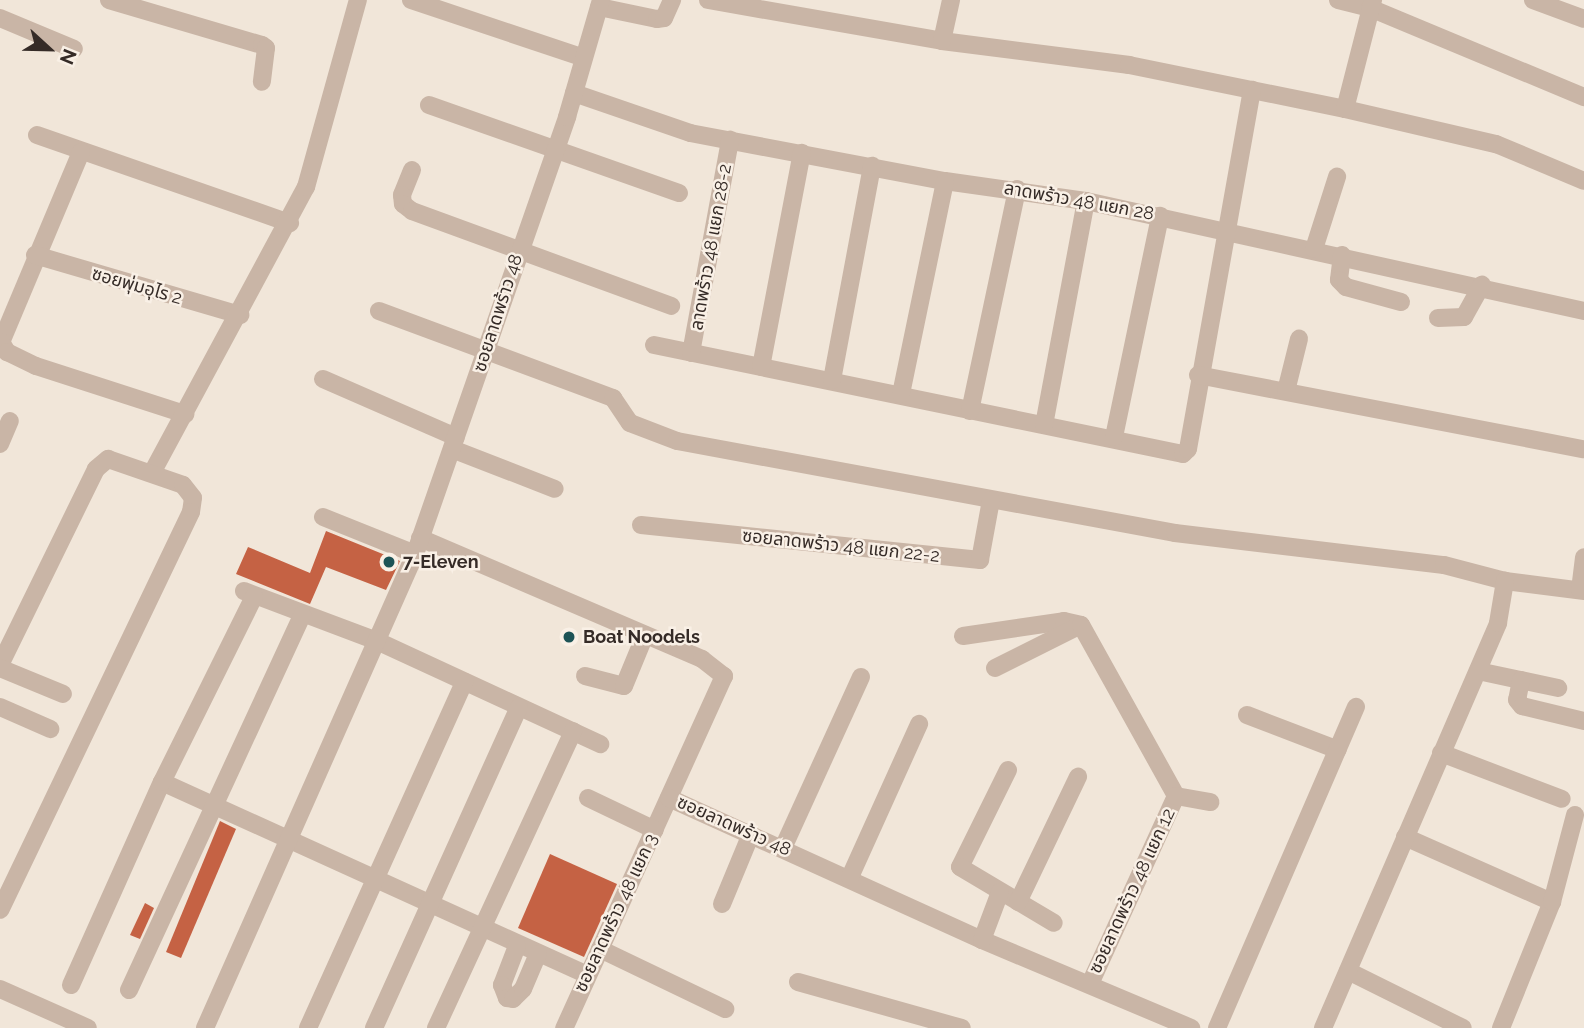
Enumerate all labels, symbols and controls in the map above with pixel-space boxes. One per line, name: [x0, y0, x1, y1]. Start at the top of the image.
north arrow: [14, 14, 84, 84]
text: N: [56, 46, 81, 68]
street label: ลาดพร้าว 48 แยก 28-2: [686, 162, 736, 332]
street label: ลาดพร้าว 48 แยก 28: [1002, 177, 1156, 225]
street label: ซอยลาดพร้าว 48: [469, 252, 527, 374]
street label: ซอยพุ่มอุไร 2: [89, 263, 185, 309]
street label: ซอยลาดพร้าว 48 แยก 22-2: [741, 525, 941, 567]
place label: 7-Eleven: [403, 551, 479, 573]
marker: 7-Eleven: [381, 554, 397, 570]
place label: Boat Noodels: [583, 626, 700, 648]
marker: Boat Noodels: [561, 629, 577, 645]
street label: ซอยลาดพร้าว 48: [674, 791, 794, 861]
street label: ซอยลาดพร้าว 48 แยก 12: [1084, 805, 1180, 977]
street label: ซอยลาดพร้าว 48 แยก 3: [570, 830, 662, 996]

